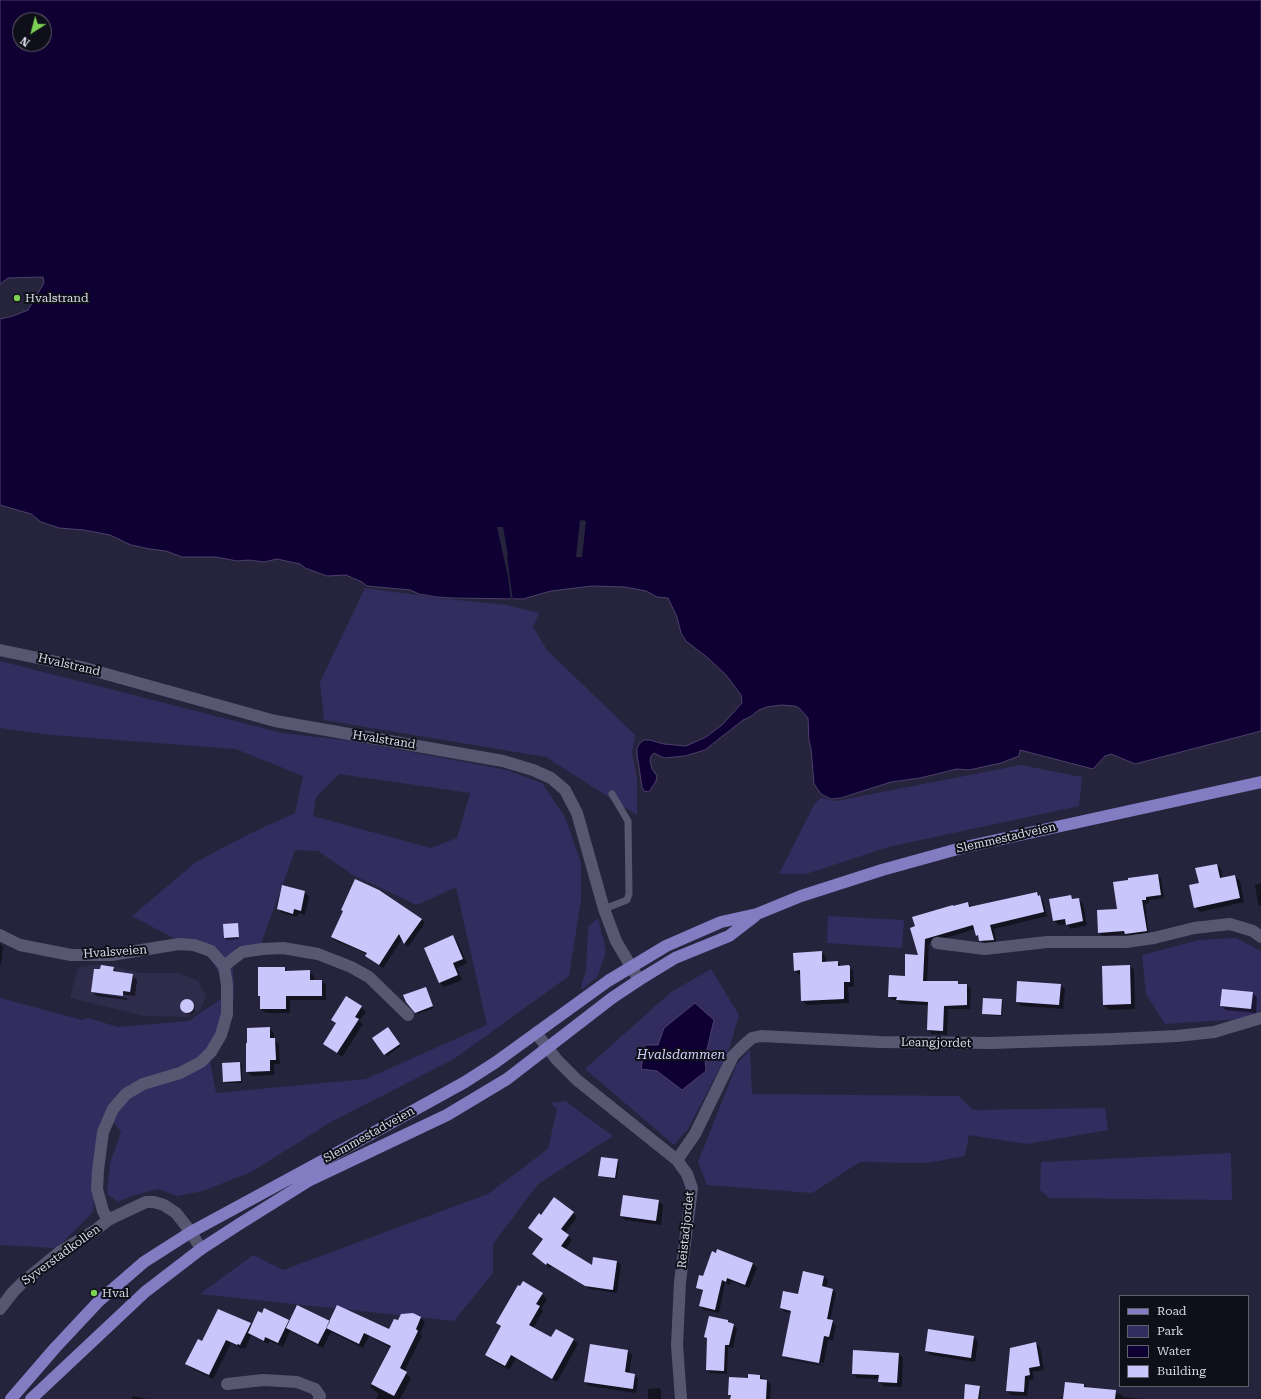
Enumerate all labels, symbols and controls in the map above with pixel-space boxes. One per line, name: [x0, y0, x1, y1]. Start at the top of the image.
north arrow: [12, 12, 52, 52]
text: N: [18, 34, 32, 49]
place label: Hvalstrand: [25, 291, 89, 305]
marker: Hvalstrand: [12, 293, 22, 303]
street label: Hvalstrand: [36, 651, 102, 679]
street label: Hvalstrand: [351, 728, 417, 752]
street label: Slemmestadveien: [955, 820, 1057, 856]
street label: Hvalsveien: [83, 943, 147, 961]
street label: Leangjordet: [901, 1035, 971, 1051]
water label: Hvalsdammen: [637, 1047, 725, 1063]
street label: Slemmestadveien: [321, 1104, 417, 1166]
street label: Reistadjordet: [675, 1191, 697, 1269]
street label: Syverstadkollen: [19, 1222, 103, 1288]
place label: Hval: [102, 1286, 129, 1300]
marker: Hval: [89, 1288, 99, 1298]
legend: [1119, 1295, 1249, 1387]
text: Road: [1157, 1304, 1186, 1318]
text: Park: [1157, 1324, 1183, 1338]
text: Water: [1157, 1344, 1191, 1358]
text: Building: [1157, 1364, 1206, 1378]

